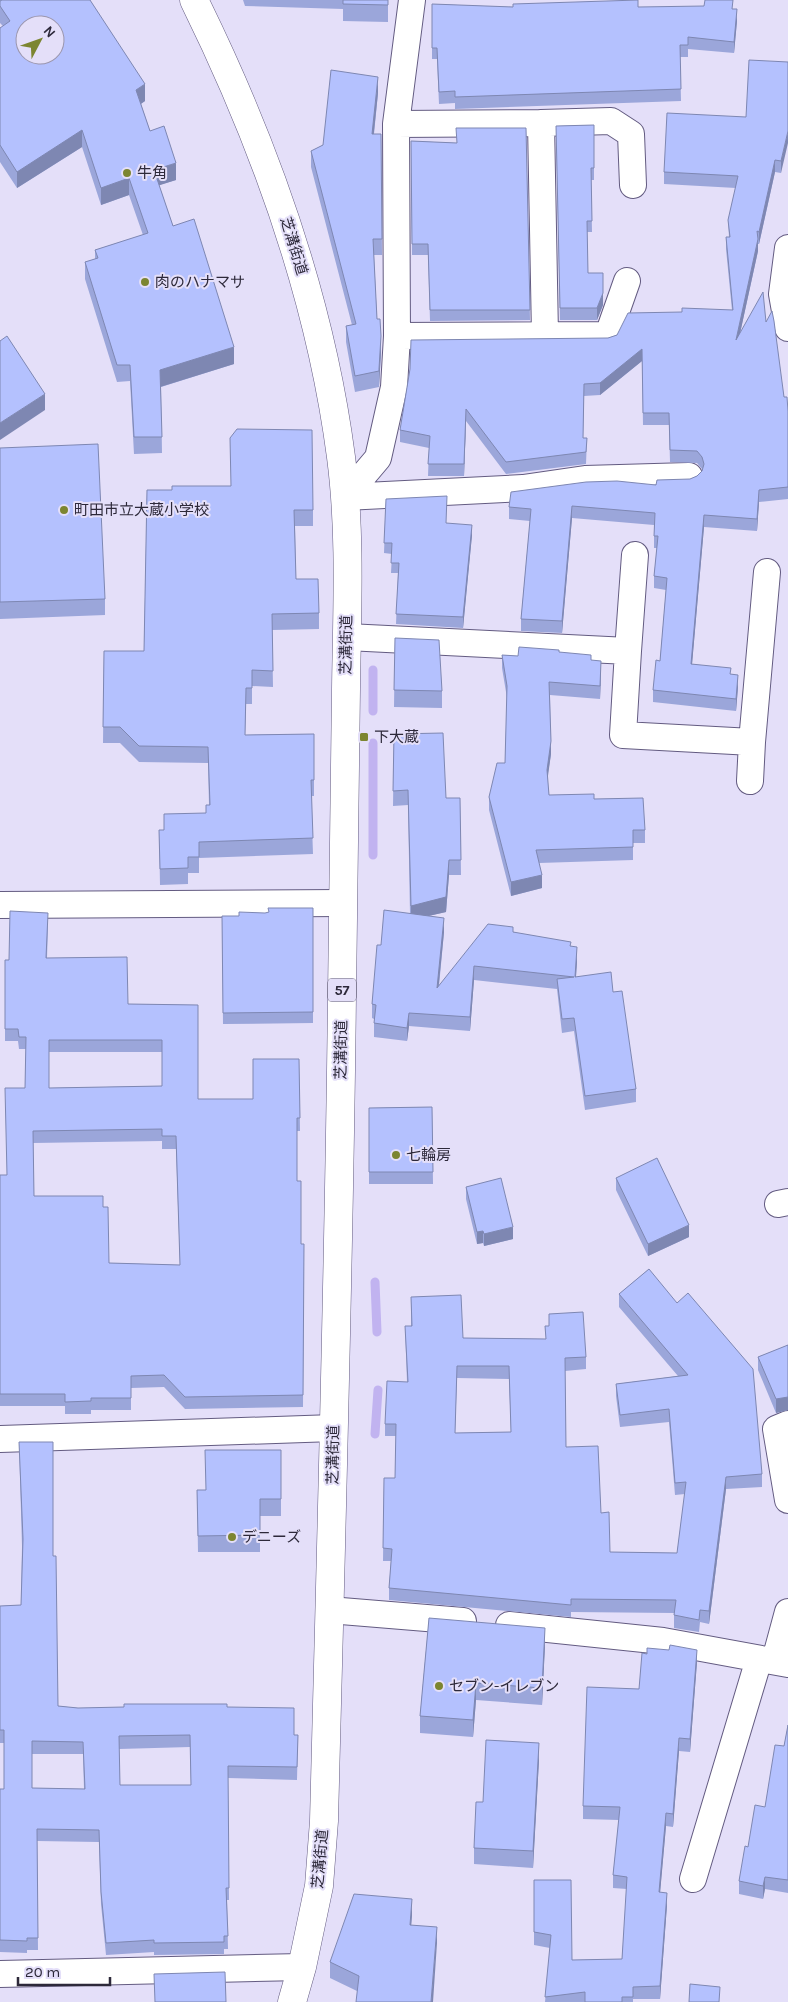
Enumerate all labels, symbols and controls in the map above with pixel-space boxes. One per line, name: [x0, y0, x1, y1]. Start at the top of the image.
north arrow: [15, 15, 65, 65]
text: N: [40, 22, 59, 41]
place label: 牛角: [137, 164, 167, 182]
marker: 牛角: [121, 167, 133, 179]
street label: 芝溝街道: [277, 215, 311, 277]
place label: 肉のハナマサ: [155, 273, 245, 291]
marker: 肉のハナマサ: [139, 276, 151, 288]
place label: 町田市立大蔵小学校: [74, 501, 209, 519]
marker: 町田市立大蔵小学校: [58, 504, 70, 516]
street label: 芝溝街道: [336, 615, 356, 675]
place label: 下大蔵: [374, 728, 419, 746]
marker: 下大蔵: [358, 731, 370, 743]
road number: 57: [328, 978, 356, 1002]
street label: 芝溝街道: [331, 1020, 351, 1080]
place label: 七輪房: [406, 1146, 451, 1164]
marker: 七輪房: [390, 1149, 402, 1161]
street label: 芝溝街道: [323, 1425, 343, 1485]
place label: デニーズ: [242, 1528, 301, 1546]
marker: デニーズ: [226, 1531, 238, 1543]
place label: セブン-イレブン: [449, 1677, 559, 1695]
marker: セブン-イレブン: [433, 1680, 445, 1692]
street label: 芝溝街道: [308, 1828, 332, 1890]
scale bar: [18, 1954, 110, 1986]
text: 20 m: [25, 1963, 60, 1981]

